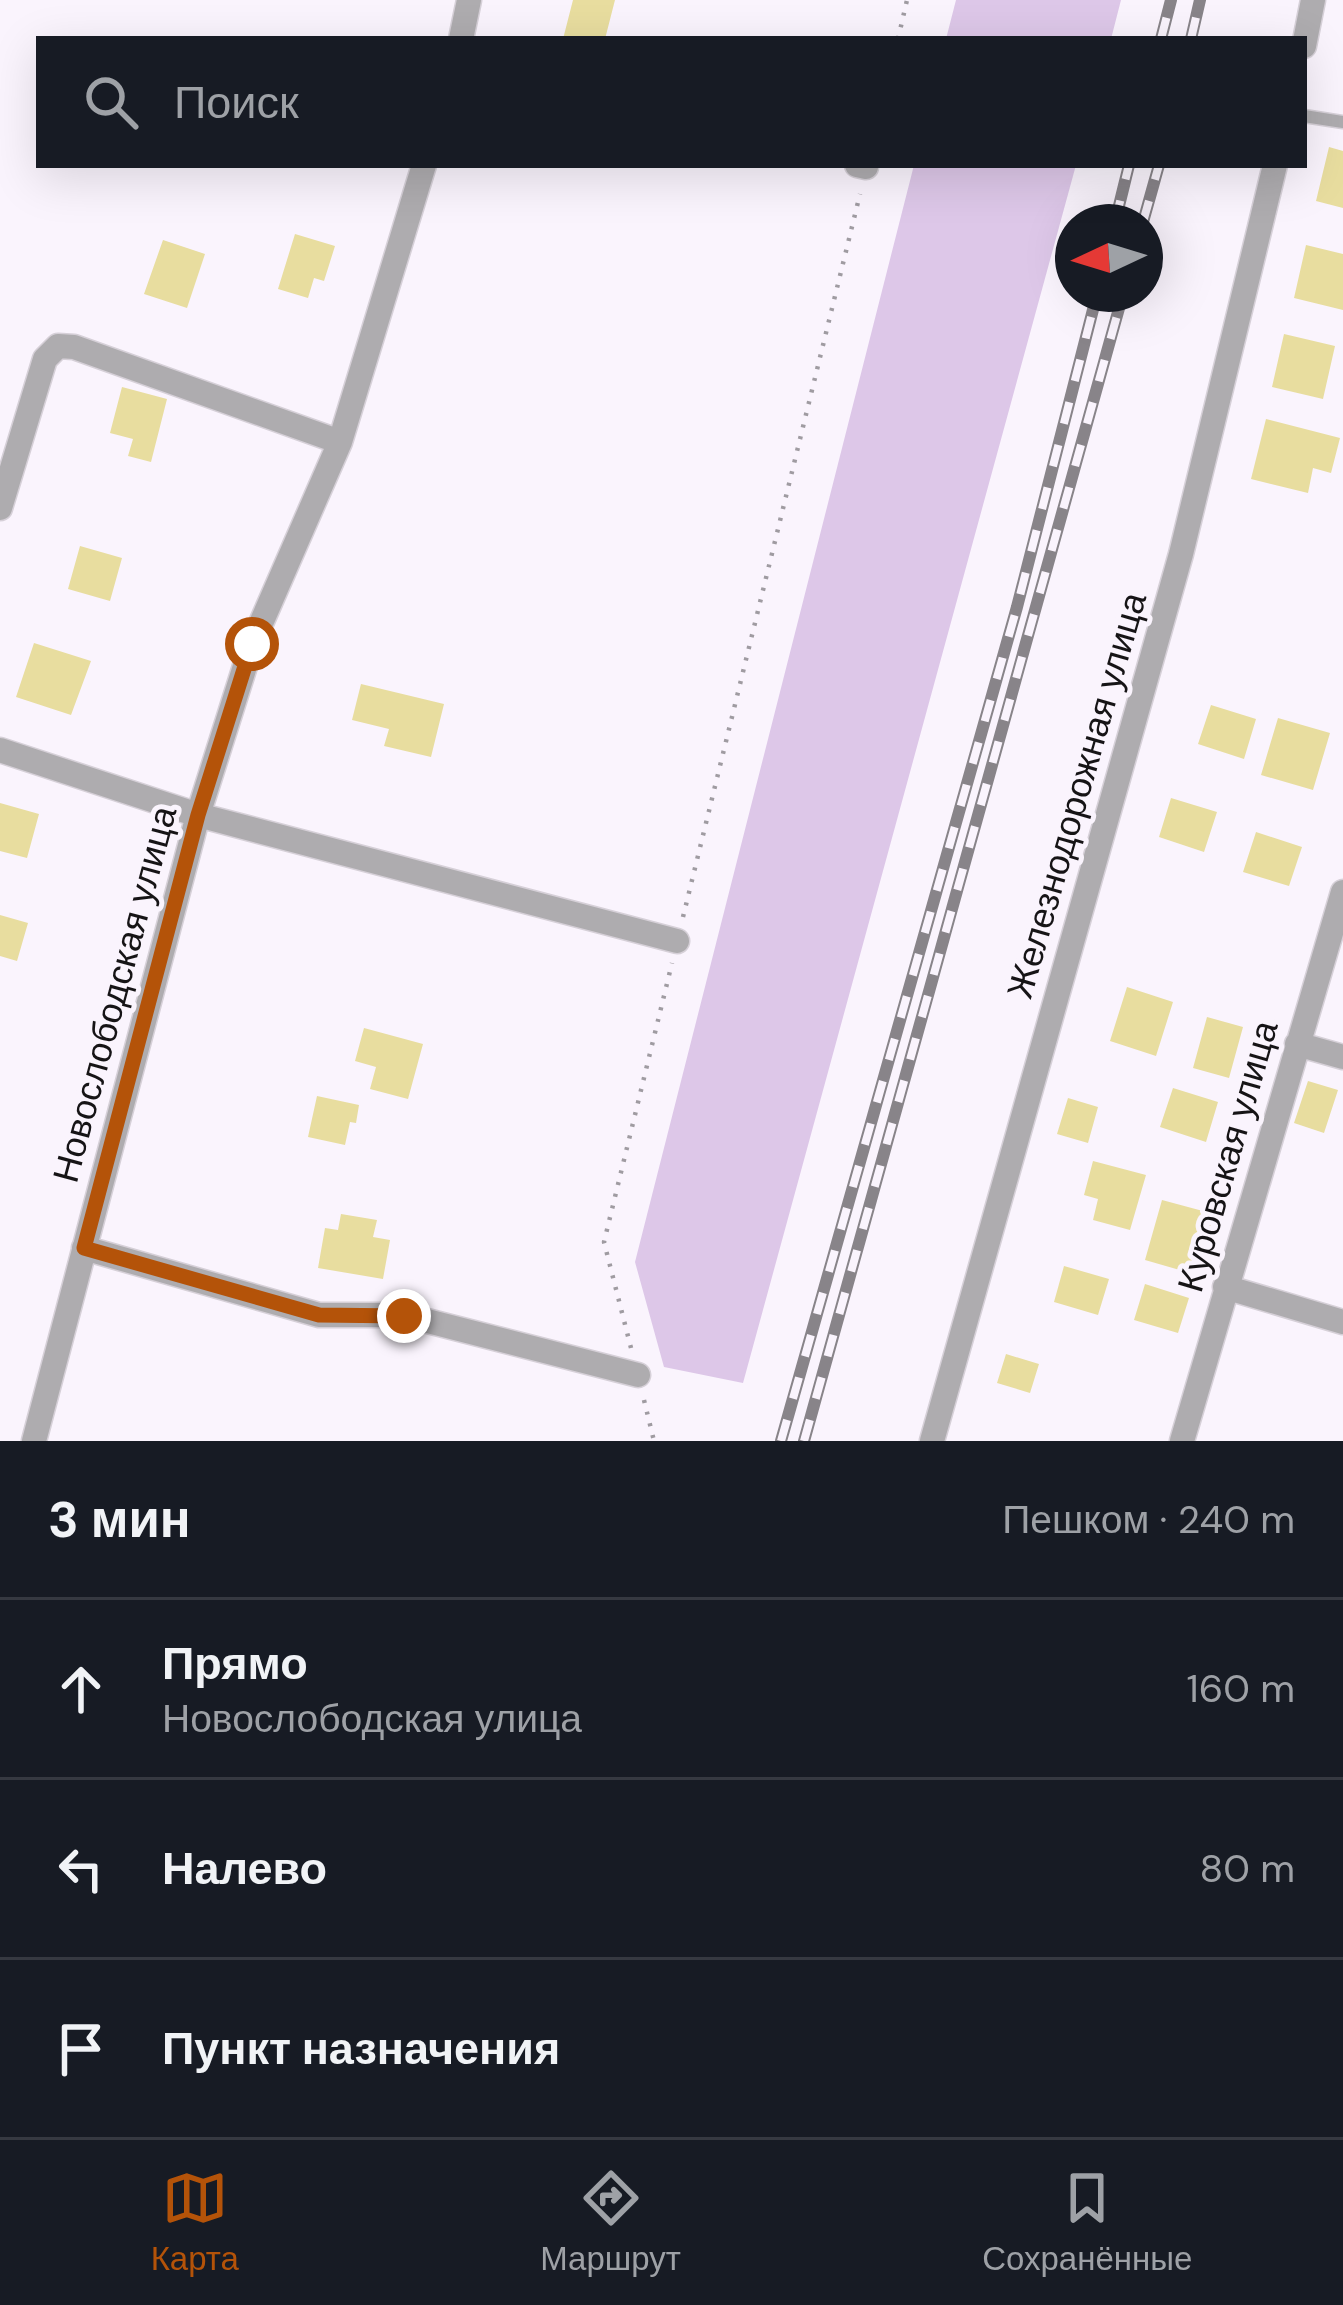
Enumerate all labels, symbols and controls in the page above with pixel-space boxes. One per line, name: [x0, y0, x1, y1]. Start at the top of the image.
search box: [36, 36, 1307, 168]
icon: search: [78, 69, 144, 135]
text: Поиск: [174, 73, 299, 132]
north arrow: [1055, 204, 1163, 312]
street label: Железнодорожная улица: [996, 586, 1157, 1004]
route start: [225, 617, 279, 671]
street label: Новослободская улица: [42, 800, 188, 1187]
street label: Куровская улица: [1166, 1014, 1289, 1297]
route end: [377, 1289, 431, 1343]
text: 3 мин: [48, 1486, 191, 1553]
text: Пешком · 240 m: [1002, 1494, 1295, 1545]
text: Прямо: [162, 1634, 308, 1693]
icon: ahead: [48, 1656, 114, 1722]
text: 160 m: [1187, 1663, 1295, 1714]
text: Новослободская улица: [162, 1693, 582, 1744]
icon: left: [48, 1836, 114, 1902]
text: Налево: [162, 1839, 327, 1898]
text: 80 m: [1199, 1843, 1295, 1894]
icon: arrive: [48, 2016, 114, 2082]
text: Пункт назначения: [162, 2019, 560, 2078]
tab: Карта: [151, 2165, 239, 2280]
tab: Маршрут: [540, 2165, 681, 2280]
tab: Сохранённые: [982, 2165, 1192, 2280]

